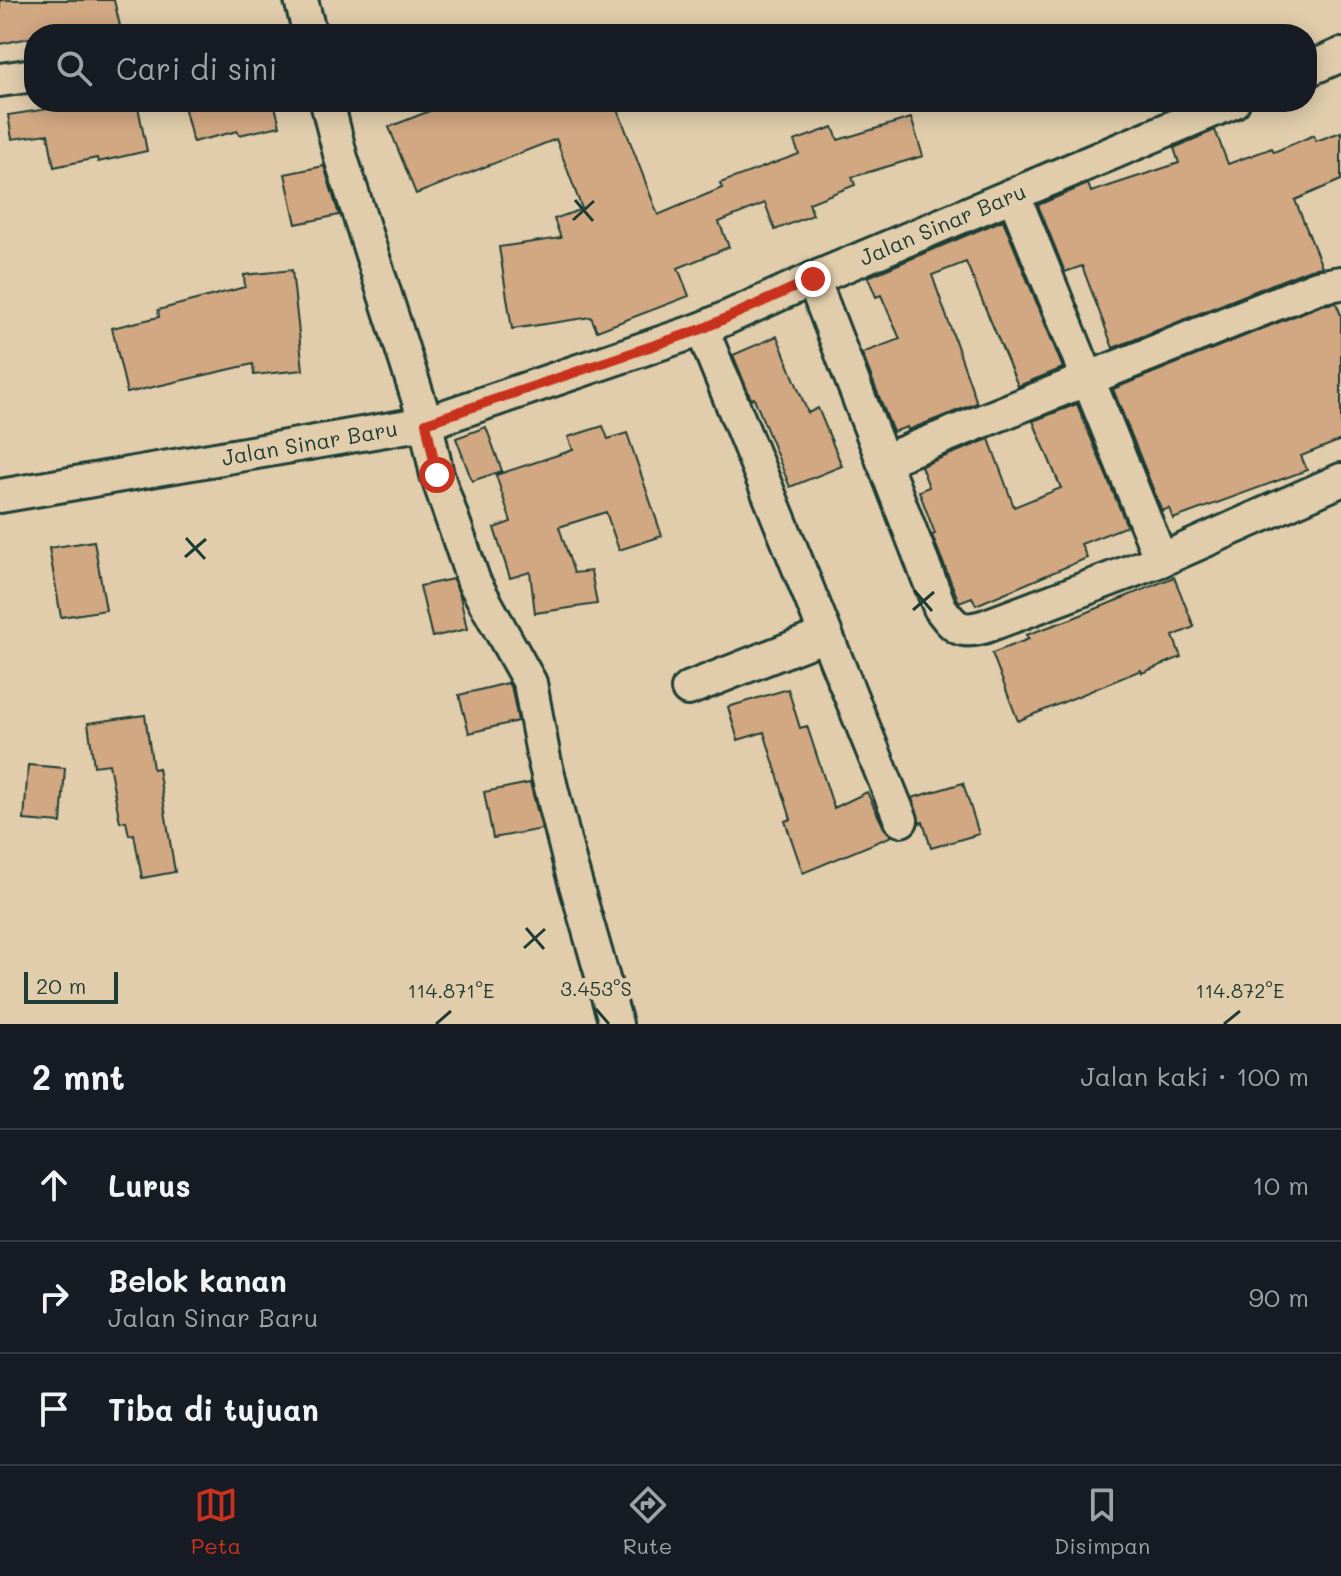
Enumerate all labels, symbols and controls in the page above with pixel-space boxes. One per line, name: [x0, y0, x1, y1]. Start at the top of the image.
search box: [24, 24, 1317, 112]
icon: search: [52, 46, 96, 90]
text: Cari di sini: [116, 48, 277, 88]
street label: Jalan Sinar Baru: [855, 176, 1030, 272]
route end: [795, 261, 831, 297]
street label: Jalan Sinar Baru: [219, 413, 400, 472]
route start: [419, 457, 455, 493]
scale bar: [24, 968, 118, 1004]
text: 20 m: [36, 971, 86, 1000]
text: 3.453°S: [560, 975, 632, 1001]
text: 114.871°E: [408, 977, 494, 1003]
text: 114.872°E: [1195, 977, 1285, 1003]
text: 2 mnt: [32, 1054, 125, 1099]
text: Jalan kaki · 100 m: [1081, 1059, 1309, 1093]
icon: ahead: [32, 1163, 76, 1207]
text: Lurus: [108, 1165, 191, 1205]
text: 10 m: [1252, 1168, 1309, 1202]
text: Belok kanan: [108, 1260, 287, 1300]
icon: right: [32, 1275, 76, 1319]
text: 90 m: [1249, 1280, 1309, 1314]
text: Jalan Sinar Baru: [108, 1300, 318, 1334]
icon: arrive: [32, 1387, 76, 1431]
text: Tiba di tujuan: [108, 1389, 319, 1429]
tab: Peta: [191, 1483, 241, 1560]
tab: Rute: [623, 1483, 672, 1560]
tab: Disimpan: [1054, 1483, 1150, 1560]

